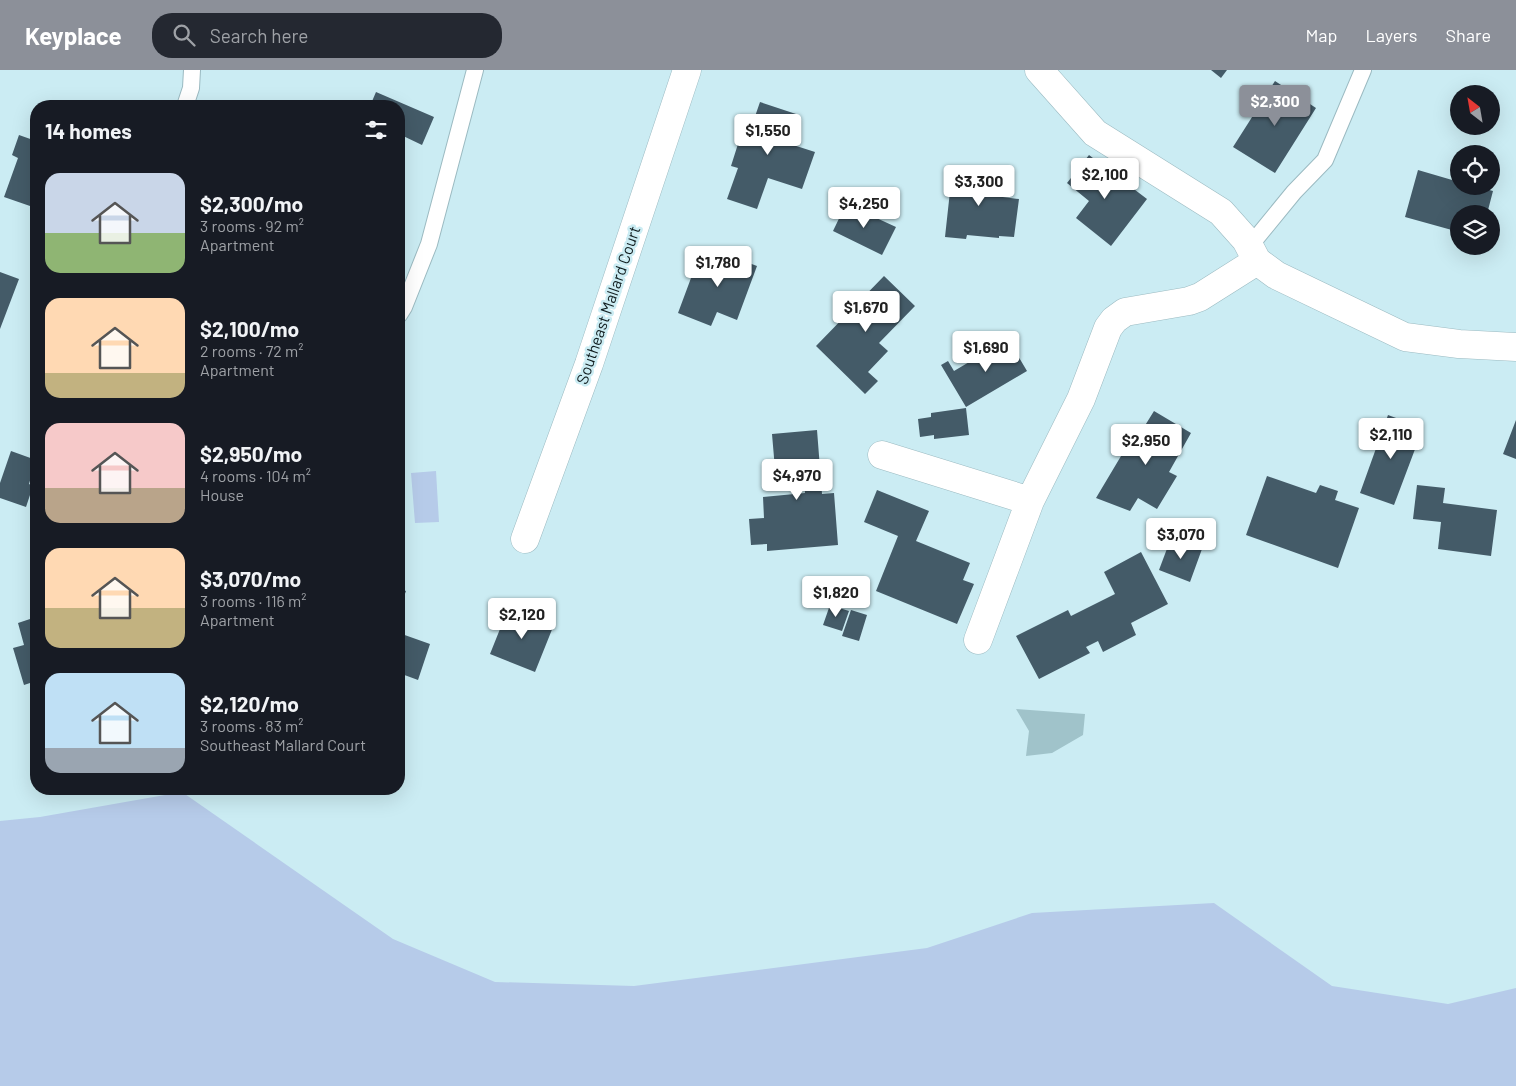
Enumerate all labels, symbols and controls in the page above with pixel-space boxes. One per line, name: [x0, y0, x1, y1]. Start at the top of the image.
search box: [152, 13, 502, 58]
text: Keyplace: [25, 21, 122, 50]
icon: search: [170, 21, 198, 49]
text: Search here: [210, 24, 308, 47]
text: Map: [1305, 24, 1337, 46]
text: Layers: [1365, 24, 1418, 46]
text: Share: [1446, 24, 1491, 46]
pin: $2,300: [1234, 85, 1316, 127]
north arrow: [1450, 85, 1500, 135]
map controls: [1450, 85, 1500, 255]
text: $2,300: [1250, 91, 1300, 110]
pin: $1,550: [727, 114, 809, 156]
icon: filters: [362, 116, 390, 144]
text: 14 homes: [45, 118, 132, 143]
text: $1,550: [745, 120, 791, 139]
button: locate: [1450, 145, 1500, 195]
pin: $2,100: [1064, 158, 1146, 200]
pin: $3,300: [938, 164, 1020, 207]
text: $2,100: [1082, 164, 1128, 183]
text: $3,300: [955, 171, 1003, 190]
pin: $4,250: [823, 186, 905, 229]
text: $2,300/mo: [200, 191, 303, 216]
icon: home: [85, 193, 145, 253]
text: $4,250: [839, 193, 889, 212]
button: layers: [1450, 205, 1500, 255]
text: 3 rooms · 92 m²: [200, 216, 304, 235]
street label: Southeast Mallard Court: [572, 223, 644, 386]
text: Apartment: [200, 235, 275, 254]
pin: $1,780: [677, 246, 759, 288]
text: $1,780: [696, 252, 740, 271]
pin: $1,670: [825, 290, 907, 333]
text: $1,670: [844, 297, 888, 316]
text: $2,100/mo: [200, 316, 299, 341]
icon: home: [85, 318, 145, 378]
pin: $1,690: [945, 330, 1027, 373]
text: $1,690: [963, 337, 1009, 356]
text: 2 rooms · 72 m²: [200, 341, 303, 360]
text: Apartment: [200, 360, 275, 379]
pin: $2,110: [1350, 418, 1432, 460]
pin: $2,950: [1105, 424, 1187, 466]
text: $2,110: [1370, 424, 1412, 443]
text: $2,950: [1122, 430, 1170, 449]
text: $2,950/mo: [200, 441, 302, 466]
icon: home: [85, 443, 145, 503]
pin: $4,970: [756, 458, 838, 501]
text: $4,970: [773, 465, 821, 484]
text: 4 rooms · 104 m²: [200, 466, 311, 485]
text: House: [200, 485, 244, 504]
pin: $3,070: [1140, 518, 1222, 560]
text: $3,070: [1157, 524, 1205, 543]
text: $3,070/mo: [200, 566, 301, 591]
icon: home: [85, 568, 145, 628]
pin: $1,820: [795, 576, 877, 618]
text: $1,820: [813, 582, 859, 601]
text: 3 rooms · 116 m²: [200, 591, 306, 610]
pin: $2,120: [481, 598, 563, 640]
text: $2,120: [499, 604, 545, 623]
text: Apartment: [200, 610, 275, 629]
text: $2,120/mo: [200, 691, 299, 716]
icon: home: [85, 693, 145, 753]
text: 3 rooms · 83 m²: [200, 716, 304, 735]
text: Southeast Mallard Court: [200, 735, 366, 754]

